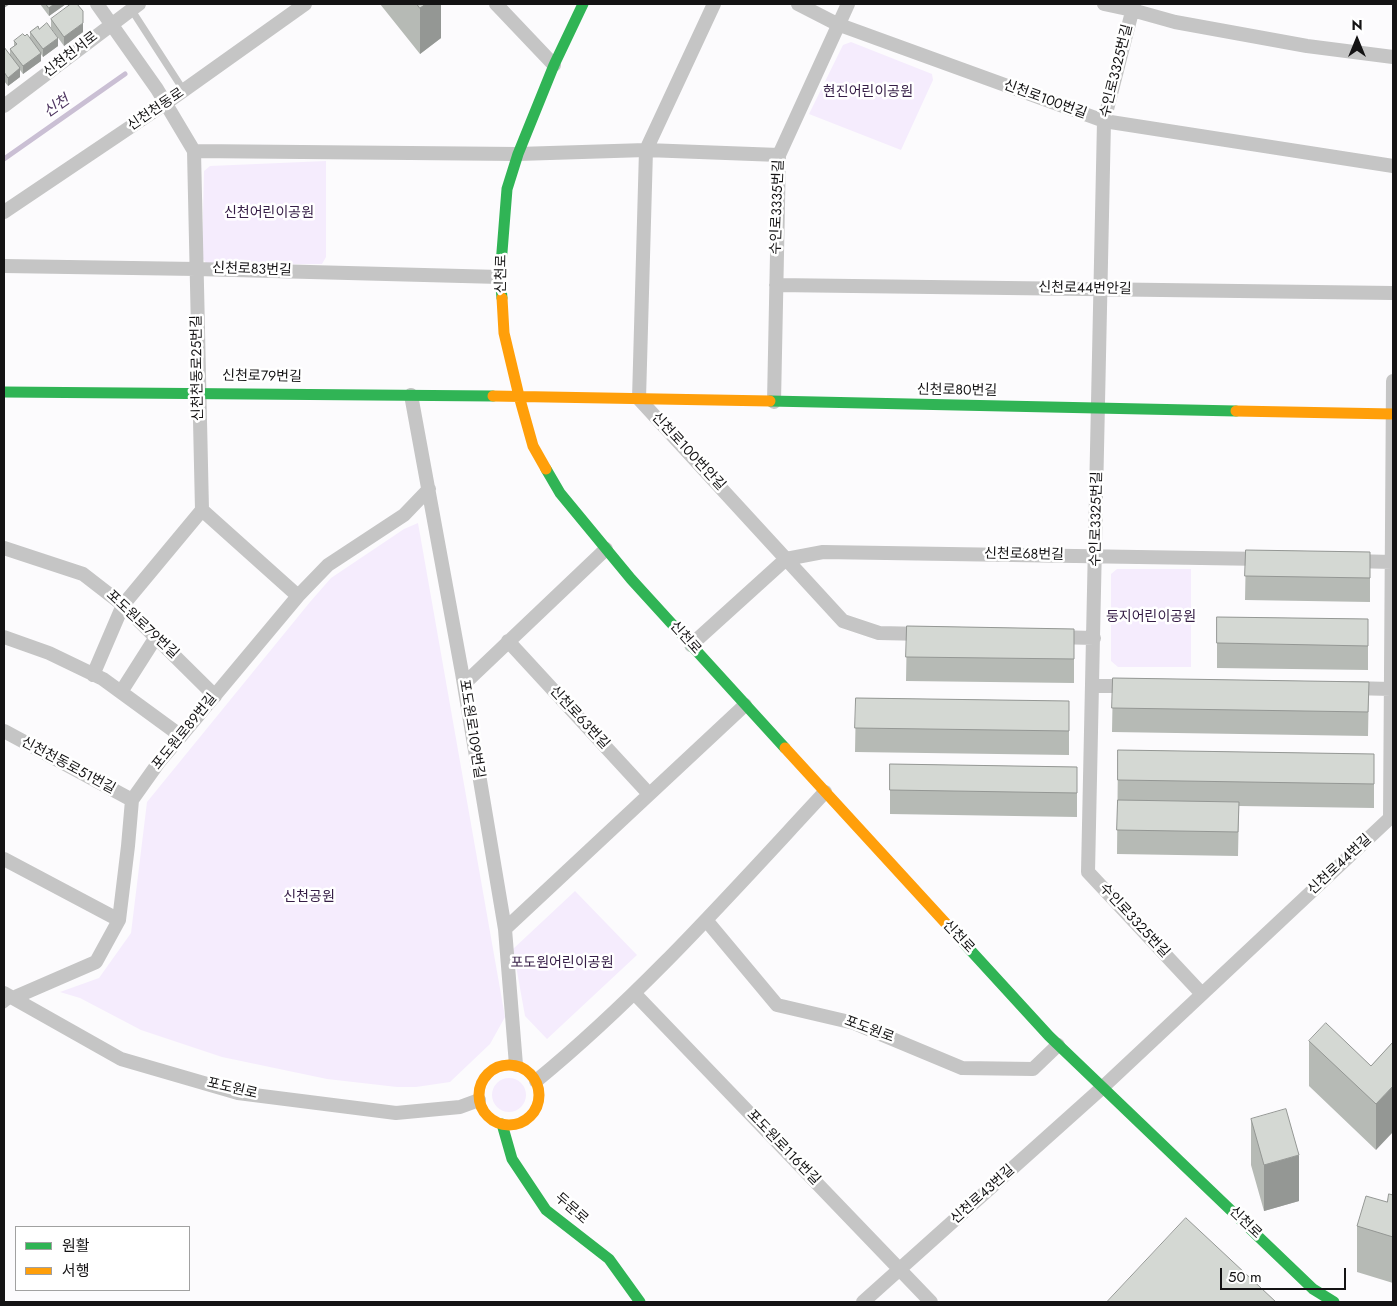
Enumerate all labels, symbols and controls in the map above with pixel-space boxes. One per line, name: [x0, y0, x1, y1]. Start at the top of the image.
north arrow: [1332, 15, 1382, 65]
text: N: [1351, 15, 1363, 35]
street label: 수인로3325번길: [1097, 23, 1137, 119]
street label: 신천천서로: [40, 29, 102, 81]
street label: 신천로100번길: [1001, 77, 1089, 123]
street label: 신천천동로: [125, 85, 187, 135]
park label: 현진어린이공원: [823, 85, 913, 101]
water label: 신천: [41, 92, 73, 122]
street label: 수인로3335번길: [768, 159, 788, 255]
park label: 신천어린이공원: [224, 206, 314, 222]
street label: 신천로: [493, 255, 511, 293]
street label: 신천로83번길: [212, 260, 292, 280]
street label: 신천로44번안길: [1038, 280, 1132, 298]
street label: 신천천동로25번길: [189, 315, 207, 421]
street label: 신천로79번길: [222, 368, 302, 386]
street label: 신천로80번길: [917, 382, 997, 400]
street label: 신천로100번안길: [648, 410, 728, 494]
street label: 수인로3325번길: [1088, 471, 1106, 567]
street label: 신천로68번길: [984, 546, 1064, 564]
street label: 포도원로79번길: [102, 587, 182, 663]
park label: 둥지어린이공원: [1106, 610, 1196, 626]
street label: 신천로: [666, 618, 704, 658]
street label: 포도원로109번길: [455, 678, 487, 780]
street label: 신천로63번길: [546, 683, 612, 753]
street label: 포도원로89번길: [149, 691, 221, 773]
street label: 신천천동로51번길: [18, 734, 118, 798]
street label: 신천로44번길: [1305, 831, 1375, 899]
street label: 수인로3325번길: [1095, 880, 1173, 962]
park label: 신천공원: [283, 890, 335, 906]
street label: 신천로: [939, 917, 977, 957]
park label: 포도원어린이공원: [510, 956, 614, 972]
street label: 포도원로: [842, 1013, 896, 1047]
street label: 포도원로: [205, 1075, 259, 1103]
street label: 포도원로116번길: [743, 1107, 823, 1189]
street label: 신천로43번길: [948, 1162, 1018, 1228]
street label: 두문로: [551, 1190, 591, 1228]
street label: 신천로: [1225, 1204, 1265, 1242]
legend: [15, 1226, 190, 1291]
text: 원활: [62, 1235, 90, 1257]
scale bar: [1222, 1258, 1348, 1290]
text: 서행: [62, 1260, 90, 1282]
text: 50 m: [1228, 1266, 1262, 1288]

